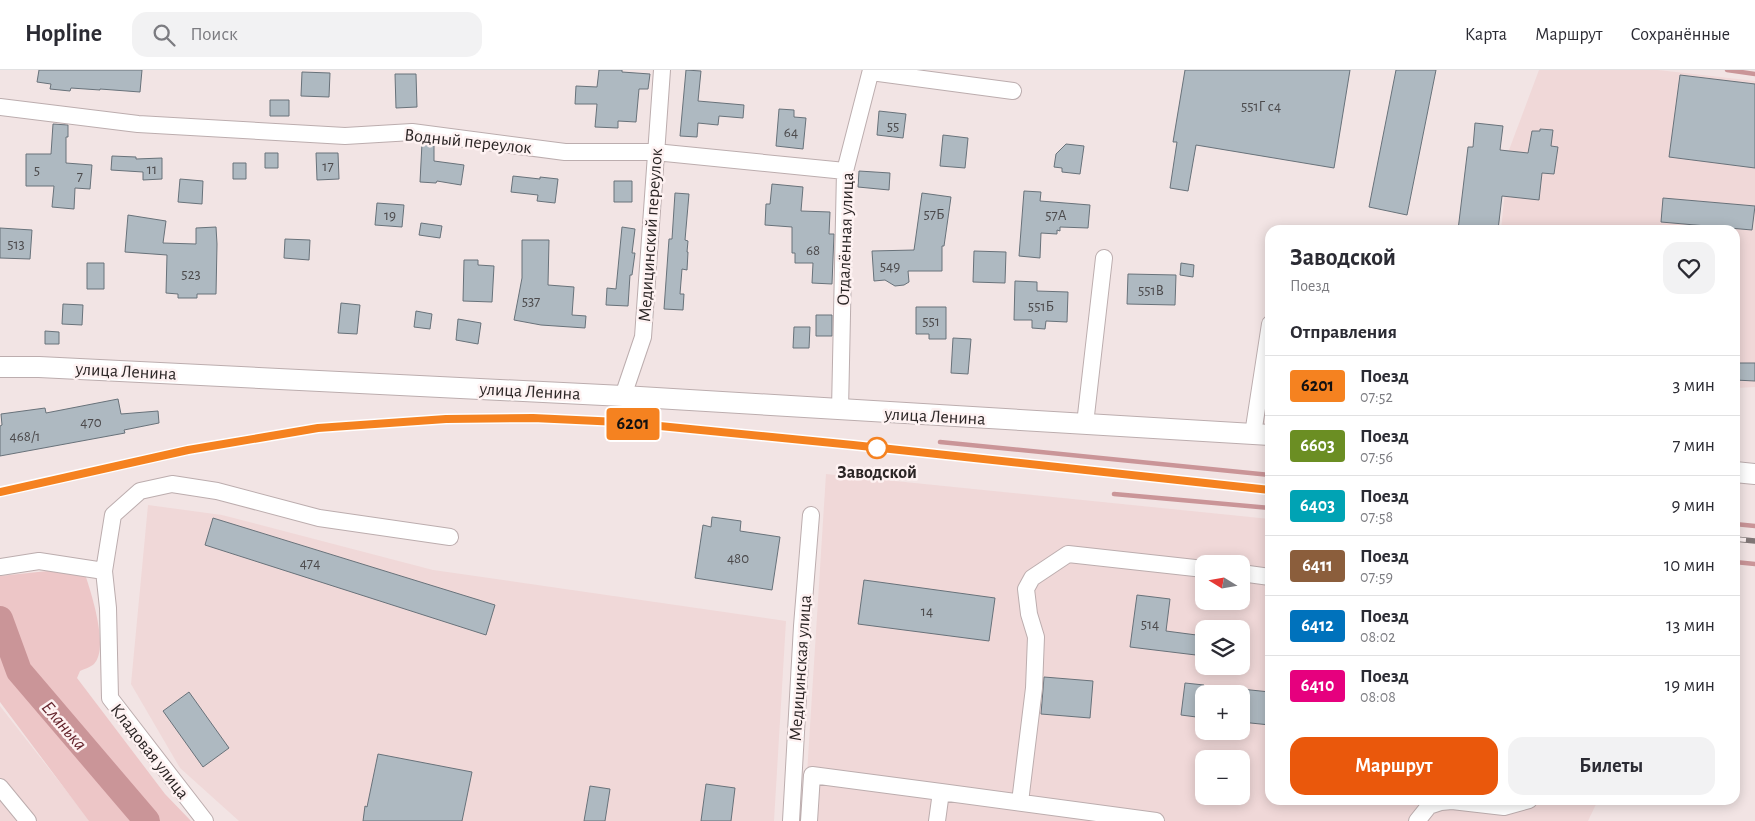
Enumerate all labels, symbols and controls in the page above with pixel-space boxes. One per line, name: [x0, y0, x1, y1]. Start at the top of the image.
search box: [132, 12, 482, 57]
icon: search: [150, 21, 178, 49]
text: Hopline: [25, 22, 102, 46]
text: Поиск: [190, 25, 238, 44]
text: Карта: [1465, 26, 1507, 44]
text: Маршрут: [1535, 26, 1603, 44]
text: Сохранённые: [1631, 26, 1730, 44]
house number: 551Г с4: [1241, 99, 1281, 114]
house number: 55: [887, 119, 899, 134]
house number: 64: [784, 125, 798, 140]
street label: Водный переулок: [403, 126, 533, 158]
street label: Медицинский переулок: [636, 147, 666, 323]
house number: 17: [322, 159, 334, 174]
house number: 11: [147, 162, 157, 177]
house number: 5: [34, 163, 40, 178]
house number: 7: [77, 169, 83, 184]
street label: Отдалённая улица: [835, 172, 857, 306]
house number: 57Б: [923, 207, 945, 222]
house number: 19: [384, 208, 396, 223]
house number: 57А: [1045, 208, 1067, 223]
house number: 513: [7, 237, 25, 252]
button: heart: [1663, 242, 1715, 294]
house number: 68: [806, 243, 820, 258]
text: Заводской: [1290, 246, 1396, 270]
house number: 549: [880, 259, 900, 274]
house number: 523: [181, 267, 201, 282]
text: Поезд: [1290, 278, 1330, 294]
house number: 551В: [1138, 283, 1164, 298]
house number: 537: [522, 294, 540, 309]
house number: 551Б: [1028, 299, 1054, 314]
house number: 551: [922, 314, 940, 329]
text: Отправления: [1290, 323, 1397, 342]
street label: улица Ленина: [74, 360, 177, 384]
text: Поезд: [1360, 367, 1409, 386]
text: 3 мин: [1672, 376, 1715, 395]
text: 6201: [1301, 377, 1334, 395]
street label: улица Ленина: [478, 380, 581, 404]
text: 07:52: [1360, 389, 1393, 405]
street label: улица Ленина: [883, 405, 986, 429]
line badge: 6201: [598, 408, 668, 440]
house number: 470: [80, 415, 102, 430]
text: 6201: [616, 415, 650, 433]
text: Поезд: [1360, 427, 1409, 446]
house number: 468/1: [10, 429, 40, 444]
text: 7 мин: [1672, 436, 1715, 455]
marker: Заводской: [866, 437, 888, 459]
text: 6603: [1300, 437, 1335, 455]
text: 07:56: [1360, 449, 1393, 465]
place label: Заводской: [837, 464, 917, 482]
text: Поезд: [1360, 487, 1409, 506]
text: 9 мин: [1671, 496, 1715, 515]
text: 6403: [1300, 497, 1335, 515]
text: 07:58: [1360, 509, 1393, 525]
text: Поезд: [1360, 547, 1409, 566]
house number: 480: [727, 551, 749, 566]
north arrow: [1195, 555, 1250, 610]
map controls: [1195, 555, 1250, 805]
house number: 474: [300, 556, 320, 571]
text: 10 мин: [1664, 556, 1715, 575]
text: 6411: [1302, 557, 1333, 575]
text: 07:59: [1360, 569, 1393, 585]
street label: Медицинская улица: [787, 594, 815, 742]
house number: 14: [921, 604, 933, 619]
text: Поезд: [1360, 607, 1409, 626]
text: 13 мин: [1666, 616, 1715, 635]
house number: 514: [1141, 617, 1159, 632]
text: 6412: [1301, 617, 1334, 635]
button: layers: [1195, 620, 1250, 675]
text: 08:02: [1360, 629, 1395, 645]
text: Поезд: [1360, 667, 1409, 686]
text: 19 мин: [1665, 676, 1715, 695]
text: 6410: [1301, 677, 1334, 695]
button: +: [1195, 685, 1250, 740]
text: 08:08: [1360, 689, 1396, 705]
water label: Еланька: [38, 698, 90, 754]
street label: Кладовая улица: [107, 701, 192, 803]
button: Маршрут: [1290, 737, 1498, 795]
button: Билеты: [1508, 737, 1715, 795]
button: −: [1195, 750, 1250, 805]

